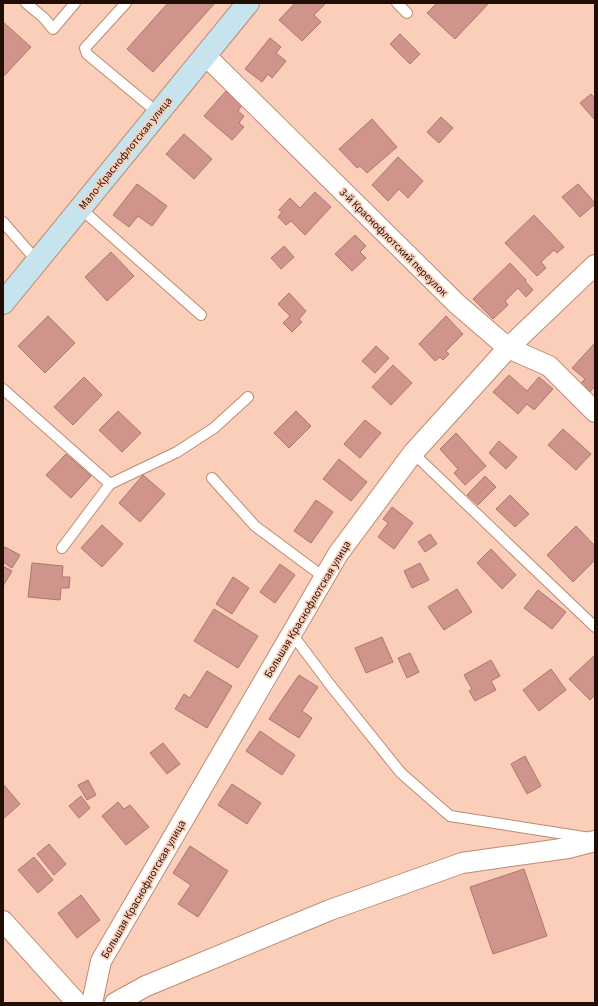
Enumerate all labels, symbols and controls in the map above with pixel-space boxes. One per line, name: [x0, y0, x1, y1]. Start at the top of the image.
street label: Мало-Краснофлотская улица: [75, 94, 176, 213]
street label: 3-й Краснофлотский переулок: [336, 185, 451, 300]
street label: Большая Краснофлотская улица: [260, 538, 354, 681]
street label: Большая Краснофлотская улица: [98, 817, 189, 961]

